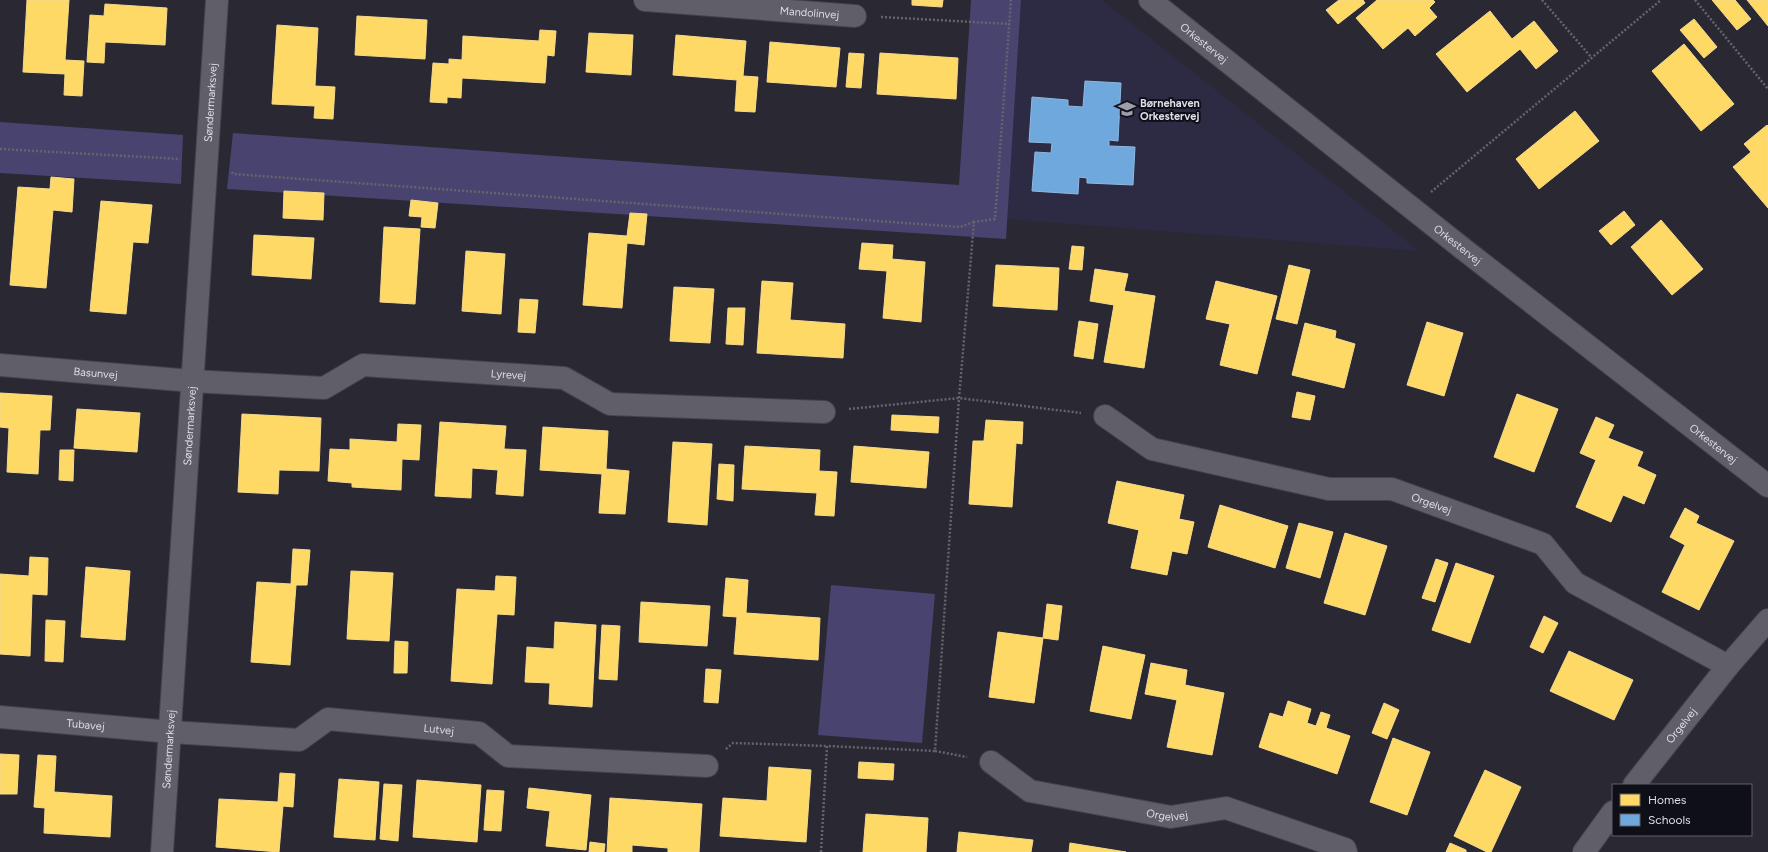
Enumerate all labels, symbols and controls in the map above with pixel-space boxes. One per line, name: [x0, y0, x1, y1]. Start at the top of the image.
street label: Mandolinvej: [779, 4, 840, 22]
street label: Orkestervej: [1177, 20, 1230, 66]
street label: Søndermarksvej: [202, 63, 220, 143]
place label: Børnehaven Orkestervej: [1140, 97, 1200, 123]
school or university icon: Børnehaven Orkestervej: [1117, 99, 1137, 119]
street label: Orkestervej: [1431, 222, 1484, 268]
street label: Basunvej: [73, 365, 118, 382]
street label: Lyrevej: [490, 367, 527, 383]
street label: Søndermarksvej: [181, 386, 199, 466]
street label: Orkestervej: [1687, 421, 1740, 467]
street label: Orgelvej: [1410, 491, 1453, 517]
street label: Orgelvej: [1663, 705, 1700, 746]
street label: Søndermarksvej: [160, 709, 178, 789]
street label: Tubavej: [66, 717, 105, 733]
street label: Lutvej: [423, 722, 455, 738]
legend: [1612, 784, 1752, 836]
text: Homes: [1648, 793, 1687, 807]
street label: Orgelvej: [1145, 807, 1189, 824]
text: Schools: [1648, 813, 1691, 827]

